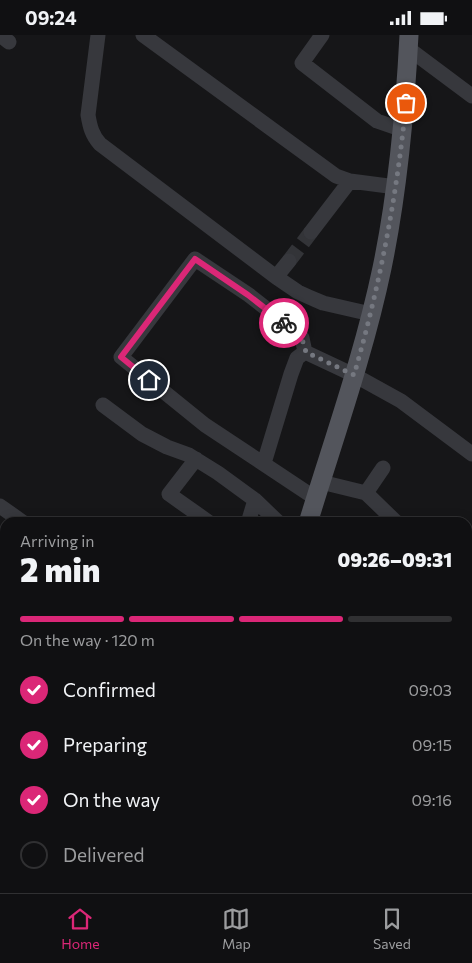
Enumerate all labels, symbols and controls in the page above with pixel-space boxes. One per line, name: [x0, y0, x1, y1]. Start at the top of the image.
text: 09:24: [25, 6, 77, 29]
pin: [385, 82, 427, 124]
icon: bag: [392, 89, 420, 117]
courier: [259, 298, 309, 348]
icon: bike: [270, 309, 298, 337]
pin: [128, 359, 170, 401]
icon: home: [135, 366, 163, 394]
text: Arriving in: [20, 531, 94, 550]
text: 09:26–09:31: [338, 548, 452, 571]
text: 2 min: [20, 549, 100, 589]
text: On the way · 120 m: [20, 630, 155, 649]
icon: check: [20, 676, 48, 704]
text: Confirmed: [63, 678, 156, 701]
text: 09:03: [409, 680, 452, 699]
icon: check: [20, 731, 48, 759]
text: Preparing: [63, 733, 147, 756]
text: 09:15: [412, 735, 452, 754]
icon: check: [20, 786, 48, 814]
text: On the way: [63, 788, 160, 811]
text: 09:16: [412, 790, 452, 809]
text: Delivered: [63, 843, 144, 866]
tab: Home: [61, 905, 100, 952]
tab: Map: [222, 905, 251, 952]
tab: Saved: [373, 905, 411, 952]

